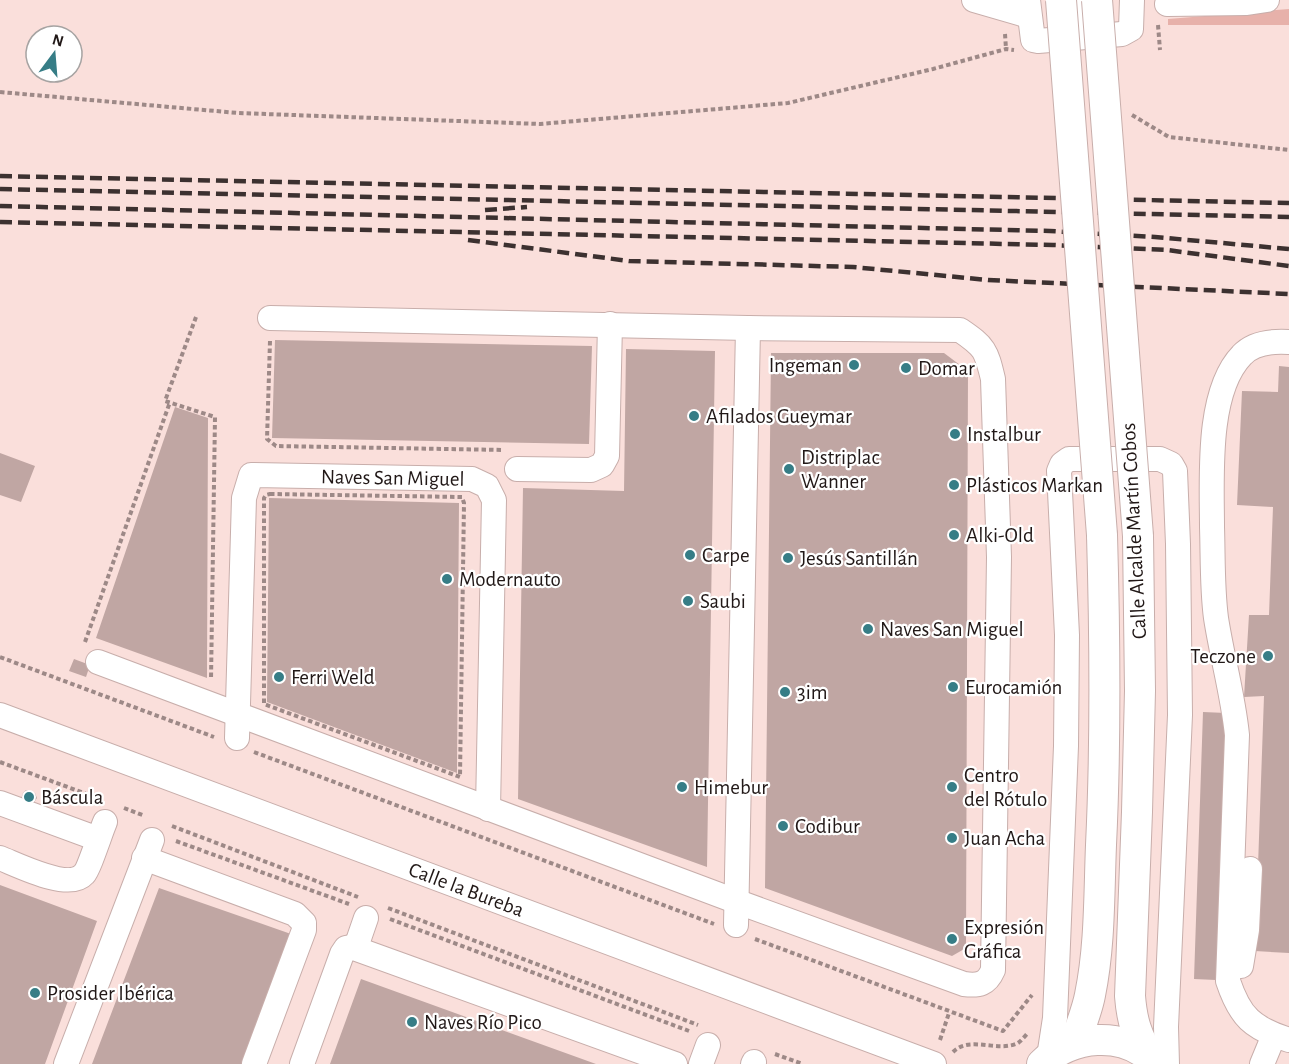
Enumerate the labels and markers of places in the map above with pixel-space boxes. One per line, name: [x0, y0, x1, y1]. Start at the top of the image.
place label: Ingeman: [769, 355, 842, 376]
marker: Ingeman: [847, 358, 861, 372]
place label: Domar: [918, 358, 975, 379]
marker: Domar: [899, 361, 913, 375]
place label: Afilados Gueymar: [706, 406, 852, 427]
marker: Afilados Gueymar: [687, 409, 701, 423]
place label: Instalbur: [967, 424, 1041, 445]
marker: Instalbur: [948, 427, 962, 441]
place label: Distriplac Wanner: [801, 447, 880, 492]
marker: Distriplac Wanner: [782, 462, 796, 476]
place label: Plásticos Markan: [966, 475, 1103, 496]
marker: Plásticos Markan: [947, 478, 961, 492]
place label: Alki-Old: [966, 525, 1034, 546]
marker: Alki-Old: [947, 528, 961, 542]
place label: Carpe: [702, 545, 750, 566]
marker: Carpe: [683, 548, 697, 562]
place label: Jesús Santillán: [800, 548, 918, 569]
marker: Jesús Santillán: [781, 551, 795, 565]
place label: Modernauto: [459, 569, 561, 590]
marker: Modernauto: [440, 572, 454, 586]
place label: Saubi: [700, 591, 746, 612]
marker: Saubi: [681, 594, 695, 608]
place label: Naves San Miguel: [880, 619, 1024, 640]
marker: Naves San Miguel: [861, 622, 875, 636]
place label: Teczone: [1190, 646, 1256, 667]
marker: Teczone: [1261, 649, 1275, 663]
place label: Ferri Weld: [291, 667, 375, 688]
marker: Ferri Weld: [272, 670, 286, 684]
place label: Eurocamión: [965, 677, 1062, 698]
marker: Eurocamión: [946, 680, 960, 694]
place label: 3im: [797, 682, 828, 703]
marker: 3im: [778, 685, 792, 699]
place label: Centro del Rótulo: [964, 765, 1047, 810]
place label: Himebur: [694, 777, 768, 798]
marker: Himebur: [675, 780, 689, 794]
marker: Centro del Rótulo: [945, 780, 959, 794]
place label: Báscula: [41, 787, 104, 808]
marker: Báscula: [22, 790, 36, 804]
place label: Codibur: [795, 816, 860, 837]
marker: Codibur: [776, 819, 790, 833]
place label: Juan Acha: [964, 828, 1046, 849]
marker: Juan Acha: [945, 831, 959, 845]
place label: Expresión Gráfica: [964, 917, 1044, 962]
marker: Expresión Gráfica: [945, 932, 959, 946]
place label: Prosider Ibérica: [47, 983, 174, 1004]
marker: Prosider Ibérica: [28, 986, 42, 1000]
place label: Naves Río Pico: [424, 1012, 542, 1033]
marker: Naves Río Pico: [405, 1015, 419, 1029]

